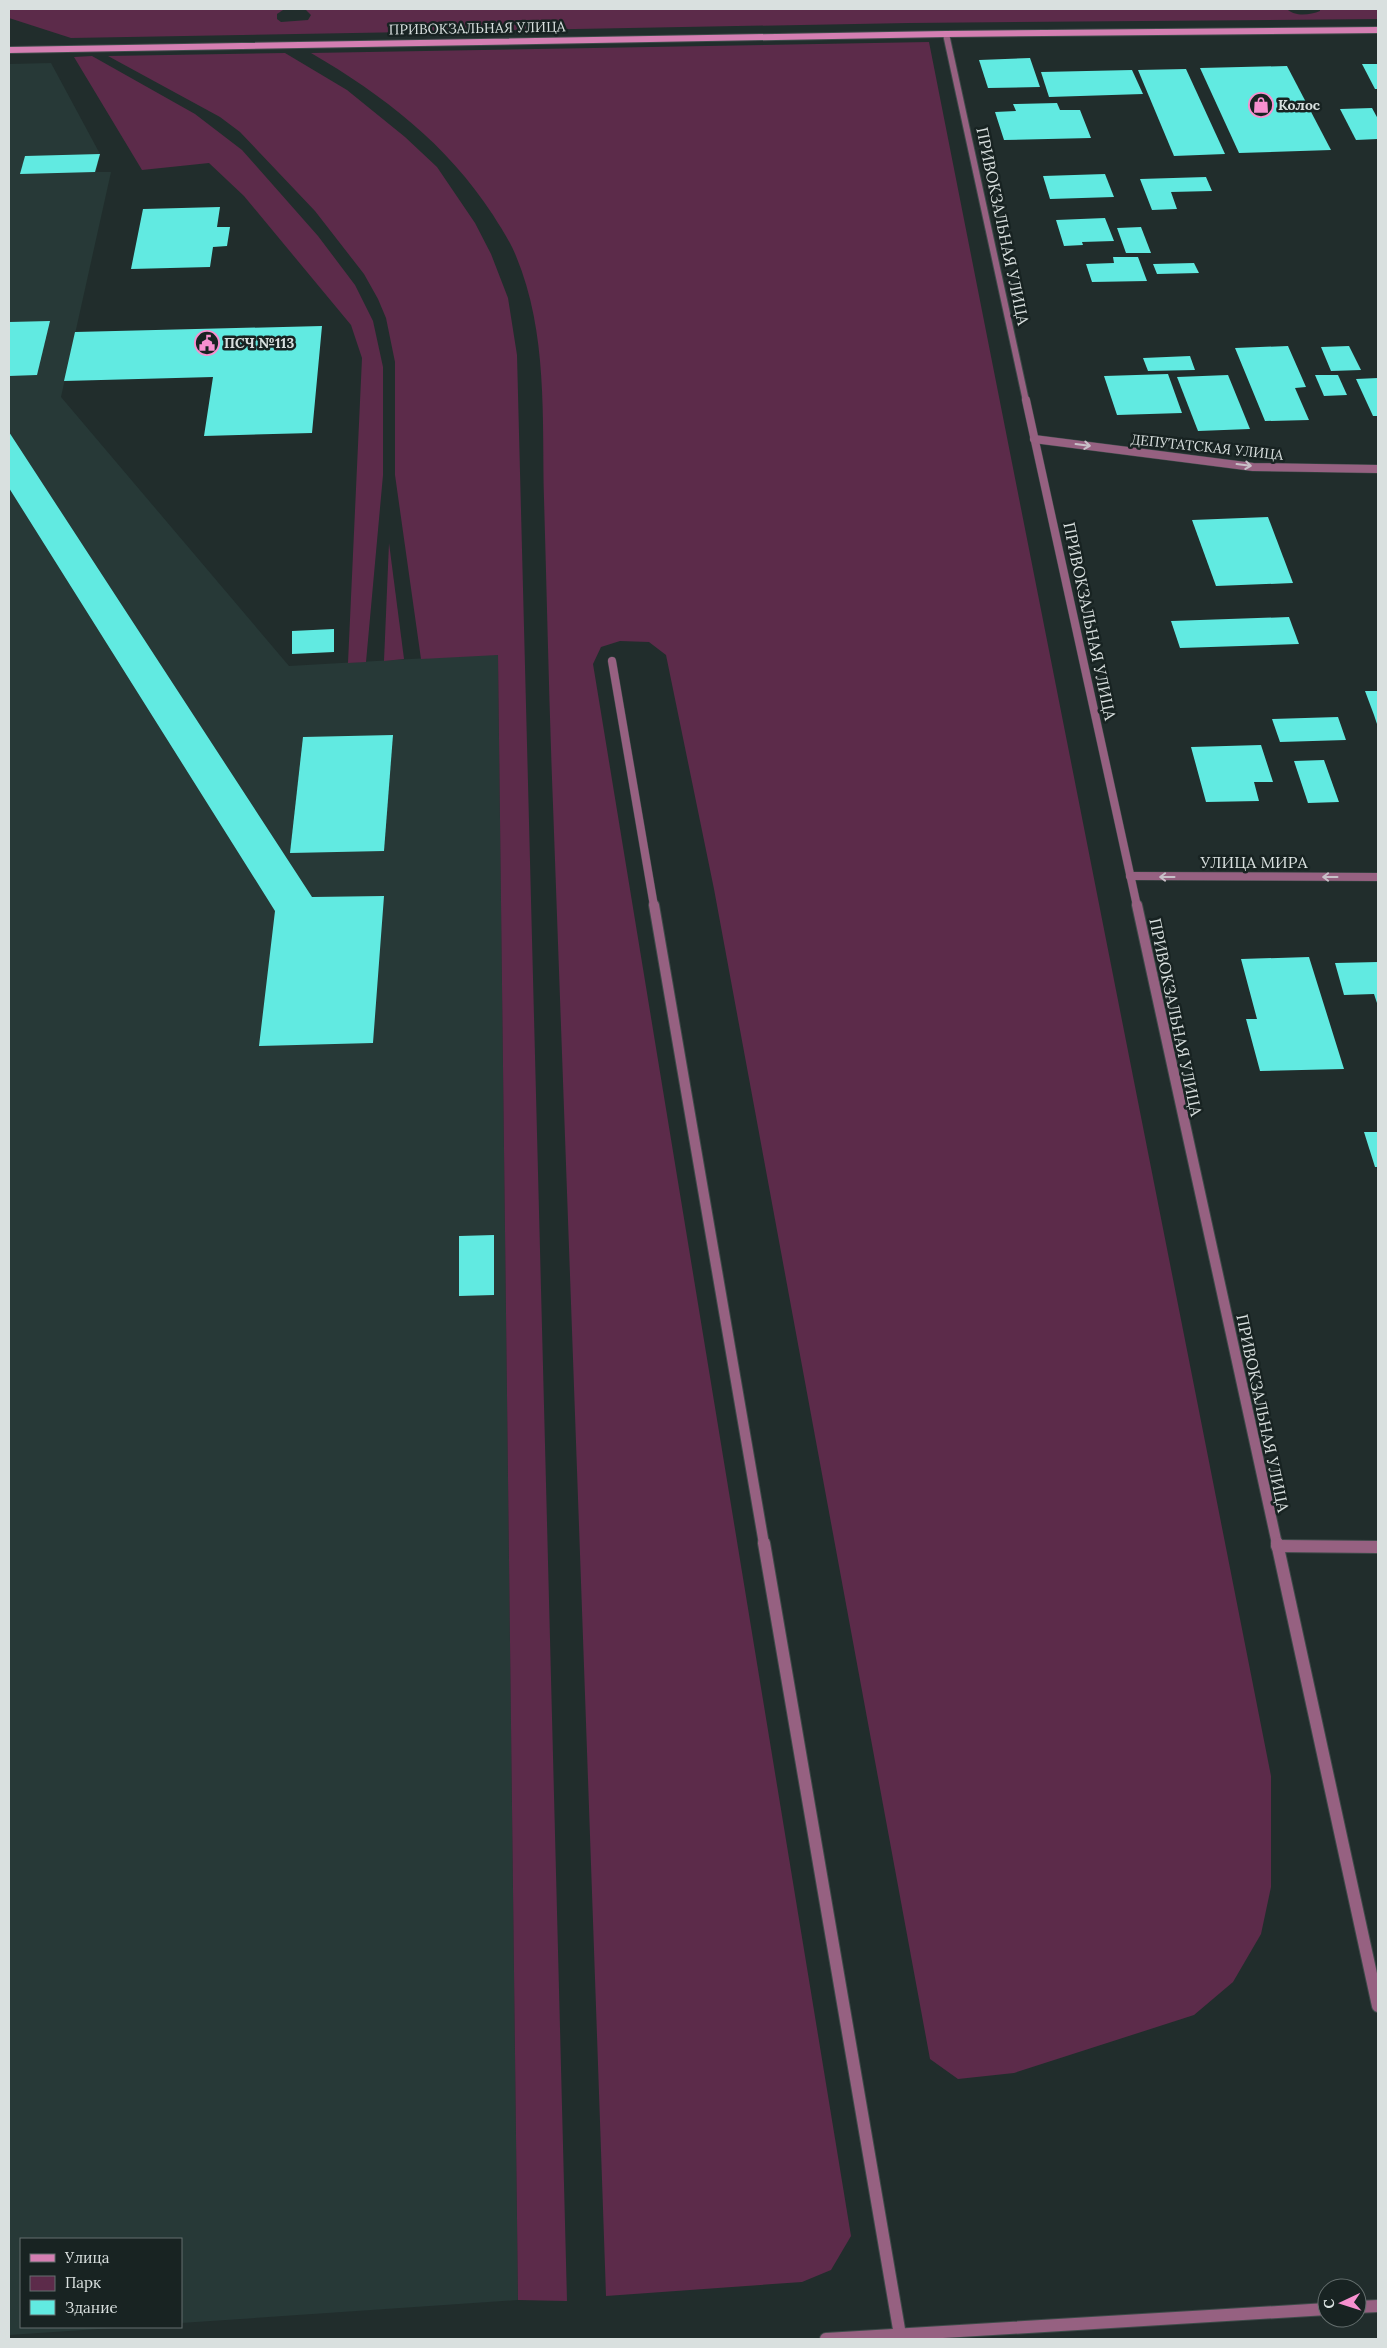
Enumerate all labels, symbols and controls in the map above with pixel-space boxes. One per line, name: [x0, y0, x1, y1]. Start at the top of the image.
street label: ПРИВОКЗАЛЬНАЯ УЛИЦА: [389, 17, 566, 39]
shop icon: Колос: [1248, 92, 1274, 118]
place label: Колос: [1278, 96, 1321, 114]
street label: ПРИВОКЗАЛЬНАЯ УЛИЦА: [972, 125, 1034, 328]
public building icon: ПСЧ №113: [194, 330, 220, 356]
place label: ПСЧ №113: [224, 334, 294, 352]
street label: ДЕПУТАТСКАЯ УЛИЦА: [1130, 430, 1284, 464]
one-way arrow: [1074, 441, 1090, 451]
one-way arrow: [1236, 461, 1252, 471]
street label: ПРИВОКЗАЛЬНАЯ УЛИЦА: [1059, 520, 1121, 723]
street label: УЛИЦА МИРА: [1200, 852, 1308, 872]
one-way arrow: [1159, 872, 1175, 881]
one-way arrow: [1322, 872, 1338, 882]
street label: ПРИВОКЗАЛЬНАЯ УЛИЦА: [1145, 916, 1207, 1119]
street label: ПРИВОКЗАЛЬНАЯ УЛИЦА: [1232, 1312, 1294, 1515]
legend: [20, 2238, 182, 2328]
text: Улица: [64, 2248, 110, 2267]
text: Парк: [65, 2273, 101, 2292]
north arrow: [1317, 2278, 1367, 2328]
text: Здание: [65, 2298, 118, 2317]
text: С: [1320, 2298, 1338, 2309]

